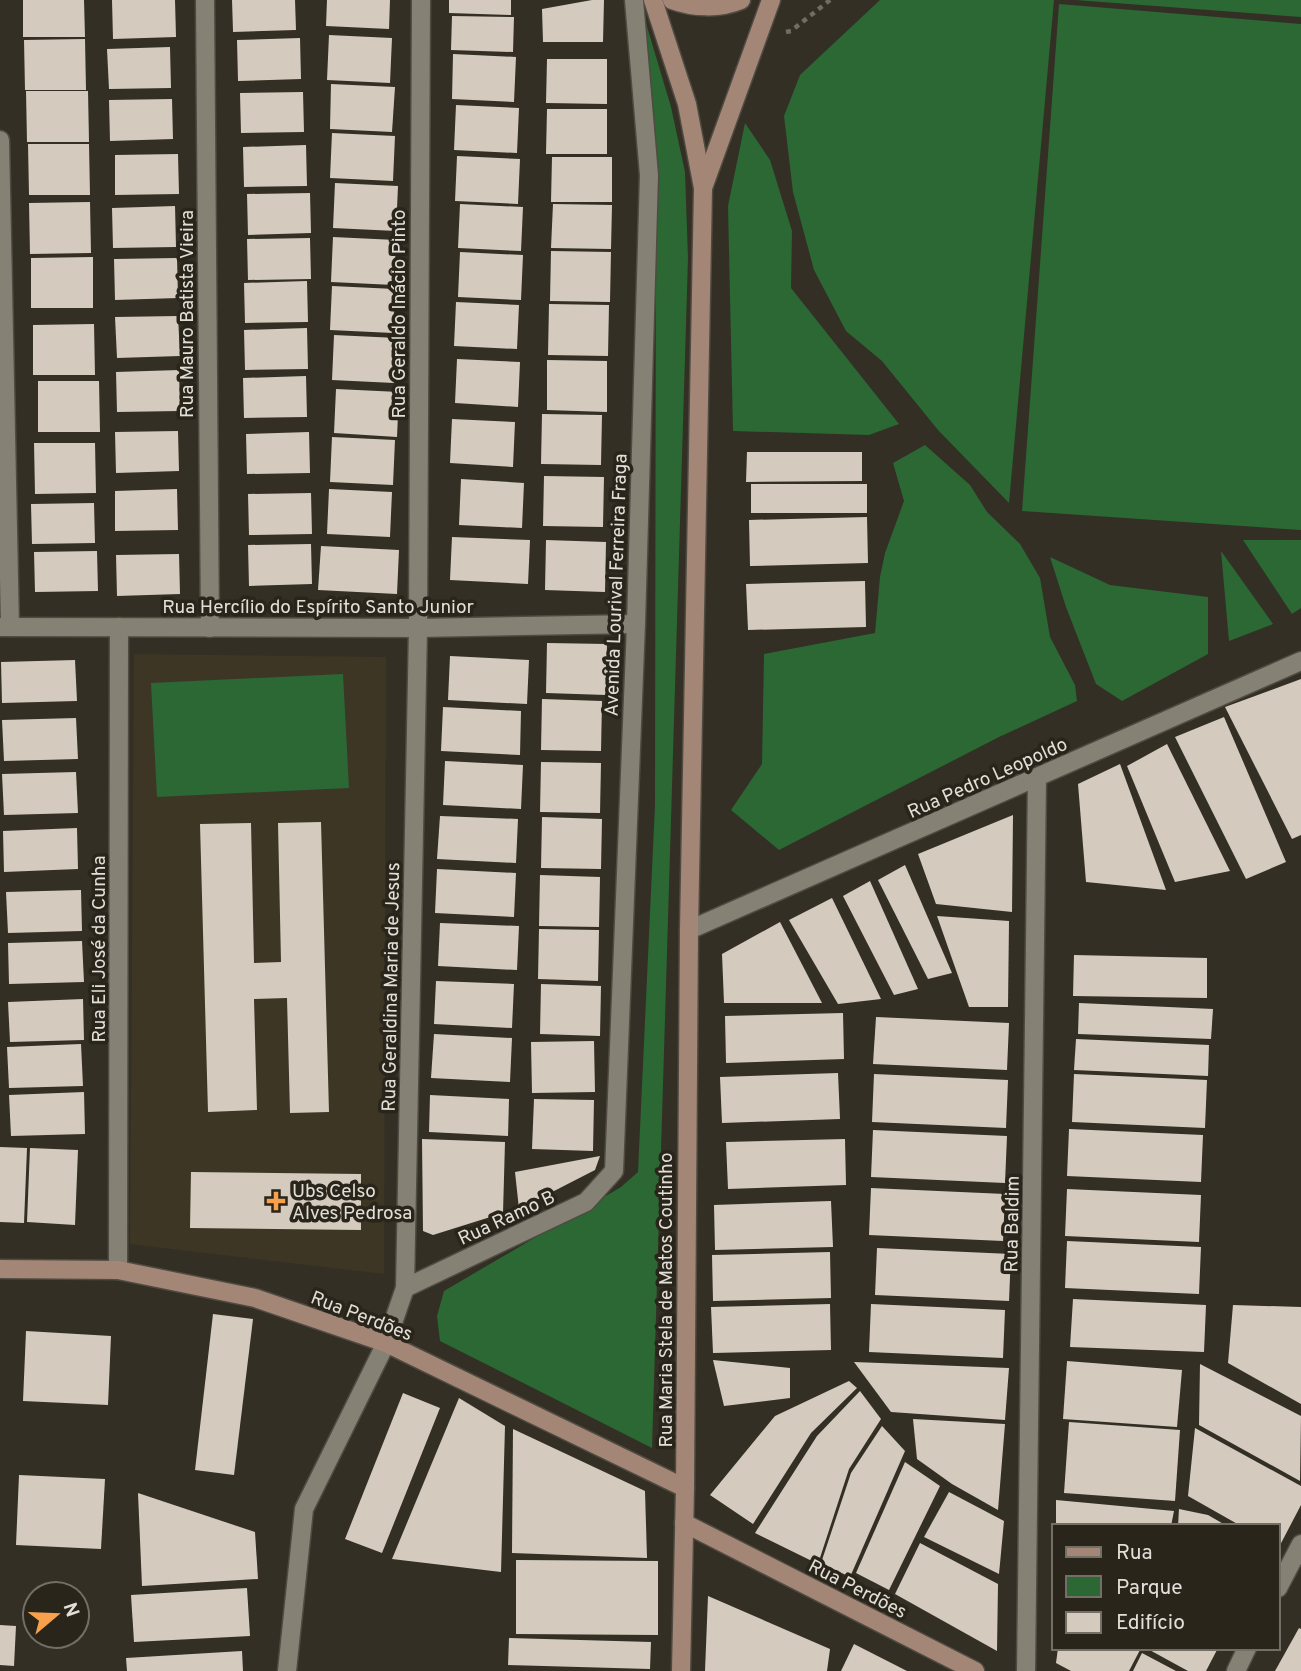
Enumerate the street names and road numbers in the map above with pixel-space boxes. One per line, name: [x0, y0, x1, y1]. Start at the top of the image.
street label: Rua Geraldo Inácio Pinto: [388, 209, 412, 419]
street label: Rua Mauro Batista Vieira: [176, 210, 200, 418]
street label: Avenida Lourival Ferreira Fraga: [600, 453, 634, 717]
street label: Rua Hercílio do Espírito Santo Junior: [162, 596, 474, 620]
street label: Rua Pedro Leopoldo: [904, 733, 1071, 825]
street label: Rua Eli José da Cunha: [88, 855, 112, 1043]
street label: Rua Geraldina Maria de Jesus: [378, 862, 406, 1112]
street label: Rua Maria Stela de Matos Coutinho: [655, 1152, 679, 1448]
street label: Rua Baldim: [1000, 1175, 1026, 1273]
street label: Rua Ramo B: [455, 1186, 559, 1252]
street label: Rua Perdões: [307, 1286, 416, 1347]
street label: Rua Perdões: [804, 1555, 910, 1625]

